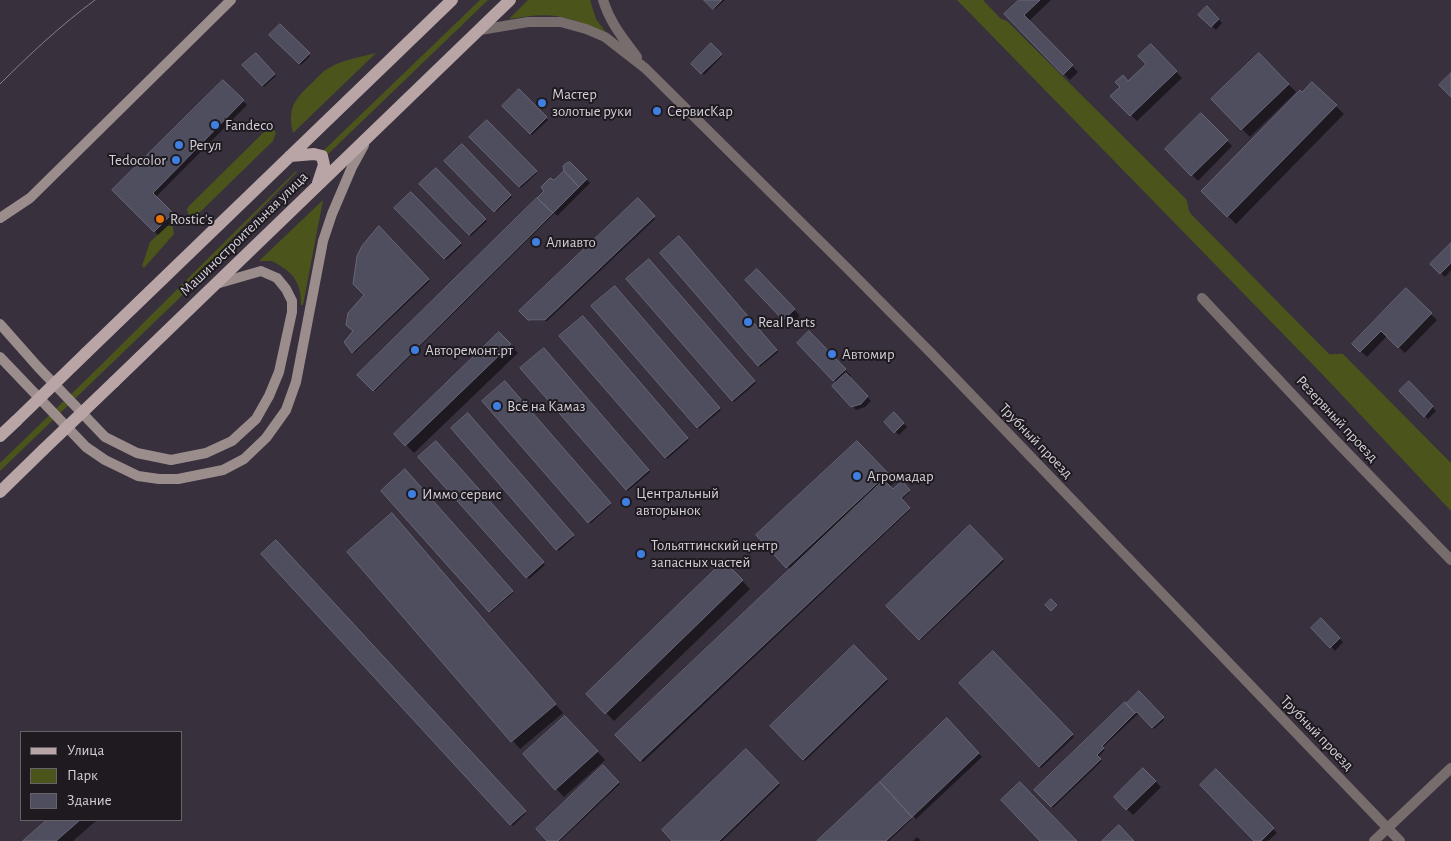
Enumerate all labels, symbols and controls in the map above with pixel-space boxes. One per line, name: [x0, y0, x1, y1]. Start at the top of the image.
place label: Мастер золотые руки: [552, 85, 632, 120]
marker: Мастер золотые руки: [536, 97, 548, 109]
place label: СервисКар: [667, 102, 733, 120]
marker: СервисКар: [651, 105, 663, 117]
place label: Fandeco: [225, 116, 273, 134]
marker: Fandeco: [209, 119, 221, 131]
place label: Регул: [189, 136, 222, 154]
marker: Регул: [173, 139, 185, 151]
place label: Tedocolor: [109, 151, 166, 169]
marker: Tedocolor: [170, 154, 182, 166]
street label: Машиностроительная улица: [176, 168, 312, 300]
place label: Rostic's: [170, 210, 213, 228]
marker: Rostic's: [154, 213, 166, 225]
place label: Алиавто: [546, 233, 596, 251]
marker: Алиавто: [530, 236, 542, 248]
place label: Real Parts: [758, 313, 815, 331]
marker: Real Parts: [742, 316, 754, 328]
place label: Авторемонт.рт: [425, 341, 513, 359]
marker: Авторемонт.рт: [409, 344, 421, 356]
place label: Автомир: [842, 345, 895, 363]
marker: Автомир: [826, 348, 838, 360]
street label: Резервный проезд: [1292, 372, 1382, 466]
place label: Всё на Камаз: [507, 397, 585, 415]
marker: Всё на Камаз: [491, 400, 503, 412]
street label: Трубный проезд: [996, 400, 1076, 482]
place label: Агромадар: [867, 467, 934, 485]
marker: Агромадар: [851, 470, 863, 482]
place label: Центральный авторынок: [636, 484, 719, 519]
place label: Иммо сервис: [422, 485, 502, 503]
marker: Иммо сервис: [406, 488, 418, 500]
marker: Центральный авторынок: [620, 496, 632, 508]
place label: Тольяттинский центр запасных частей: [651, 536, 778, 571]
marker: Тольяттинский центр запасных частей: [635, 548, 647, 560]
street label: Трубный проезд: [1277, 692, 1357, 774]
legend: [20, 731, 182, 821]
text: Улица: [67, 743, 104, 758]
text: Парк: [67, 768, 98, 783]
text: Здание: [67, 793, 112, 808]

